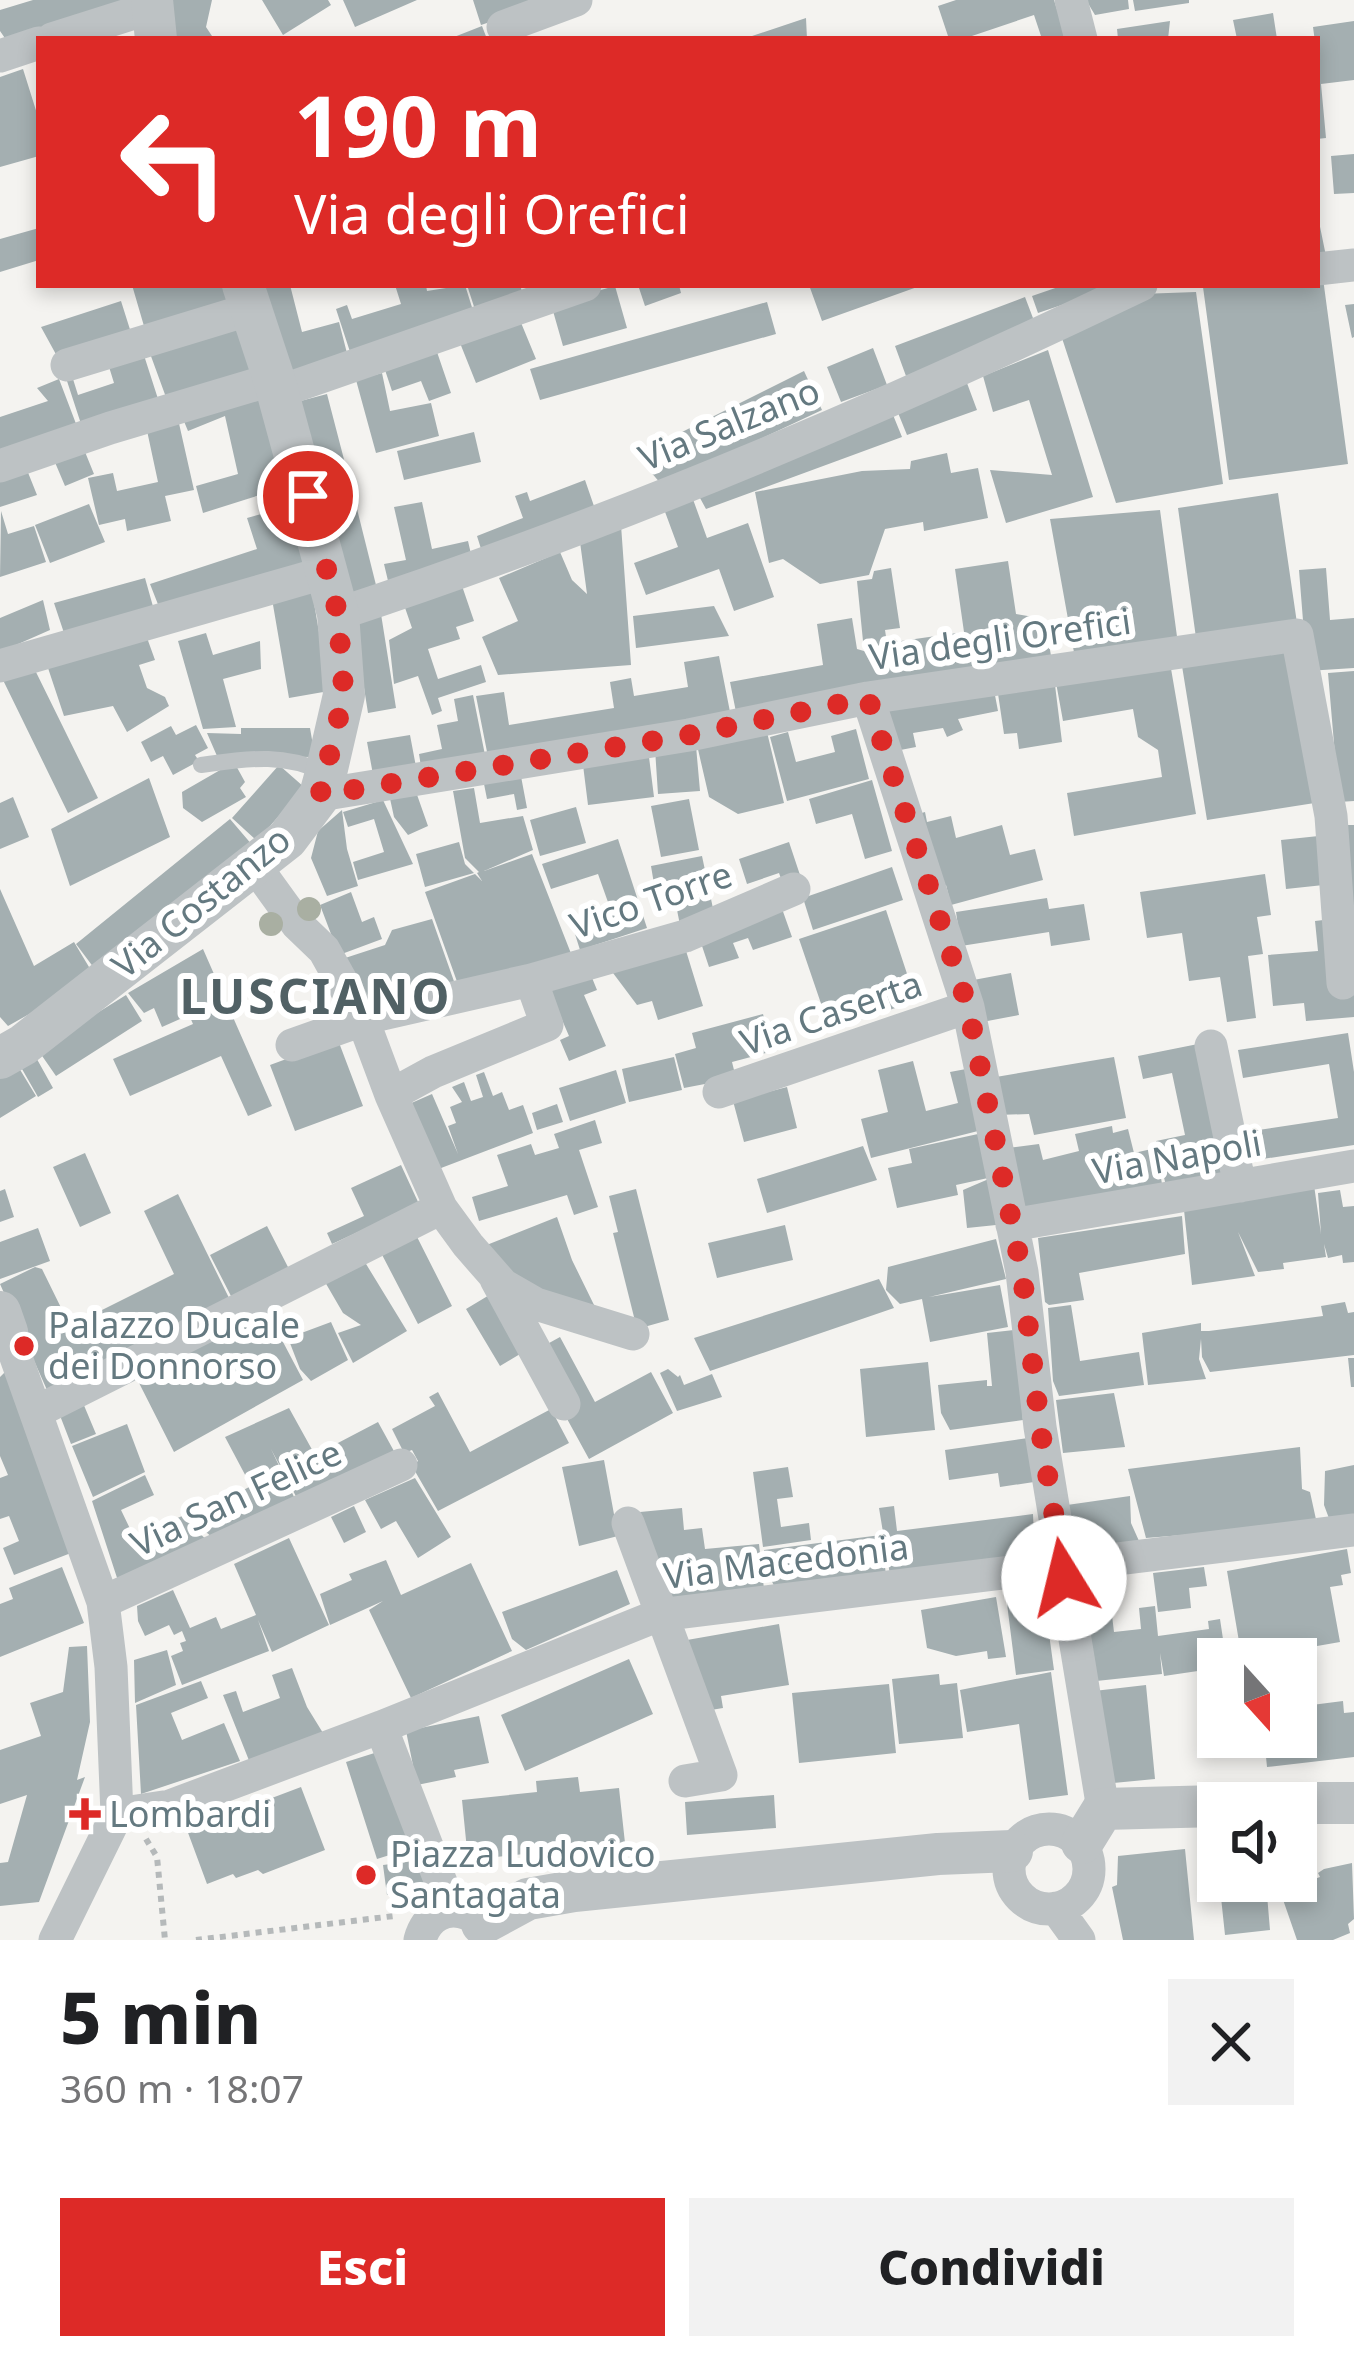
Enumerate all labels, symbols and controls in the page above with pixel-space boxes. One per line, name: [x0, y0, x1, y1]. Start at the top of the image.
text: 190 m: [294, 67, 542, 182]
icon: left: [96, 84, 252, 240]
text: Via degli Orefici: [294, 176, 690, 250]
street label: Via Salzano: [631, 365, 826, 482]
pin: [257, 445, 359, 547]
icon: arrive: [275, 463, 341, 529]
street label: Via degli Orefici: [866, 596, 1134, 681]
street label: Via Costanzo: [101, 814, 300, 989]
street label: Vico Torre: [563, 849, 738, 950]
street label: Via Caserta: [734, 959, 928, 1066]
district label: LUSCIANO: [180, 963, 452, 1028]
street label: Via Napoli: [1089, 1118, 1265, 1195]
place label: Palazzo Ducale dei Donnorso: [48, 1300, 300, 1390]
marker: Palazzo Ducale dei Donnorso: [11, 1333, 37, 1359]
street label: Via San Felice: [122, 1427, 349, 1568]
position arrow: [1001, 1515, 1127, 1641]
street label: Via Macedonia: [661, 1521, 911, 1600]
north arrow: [1197, 1638, 1317, 1758]
map controls: [1197, 1638, 1317, 1902]
button: sound: [1197, 1782, 1317, 1902]
place label: Lombardi: [109, 1789, 271, 1838]
marker: Lombardi: [72, 1801, 98, 1827]
place label: Piazza Ludovico Santagata: [390, 1829, 656, 1919]
marker: Piazza Ludovico Santagata: [353, 1862, 379, 1888]
text: 5 min: [60, 1967, 261, 2065]
button: close: [1168, 1979, 1294, 2105]
text: 360 m · 18:07: [60, 2061, 304, 2114]
button: Esci: [60, 2198, 665, 2336]
button: Condividi: [689, 2198, 1294, 2336]

